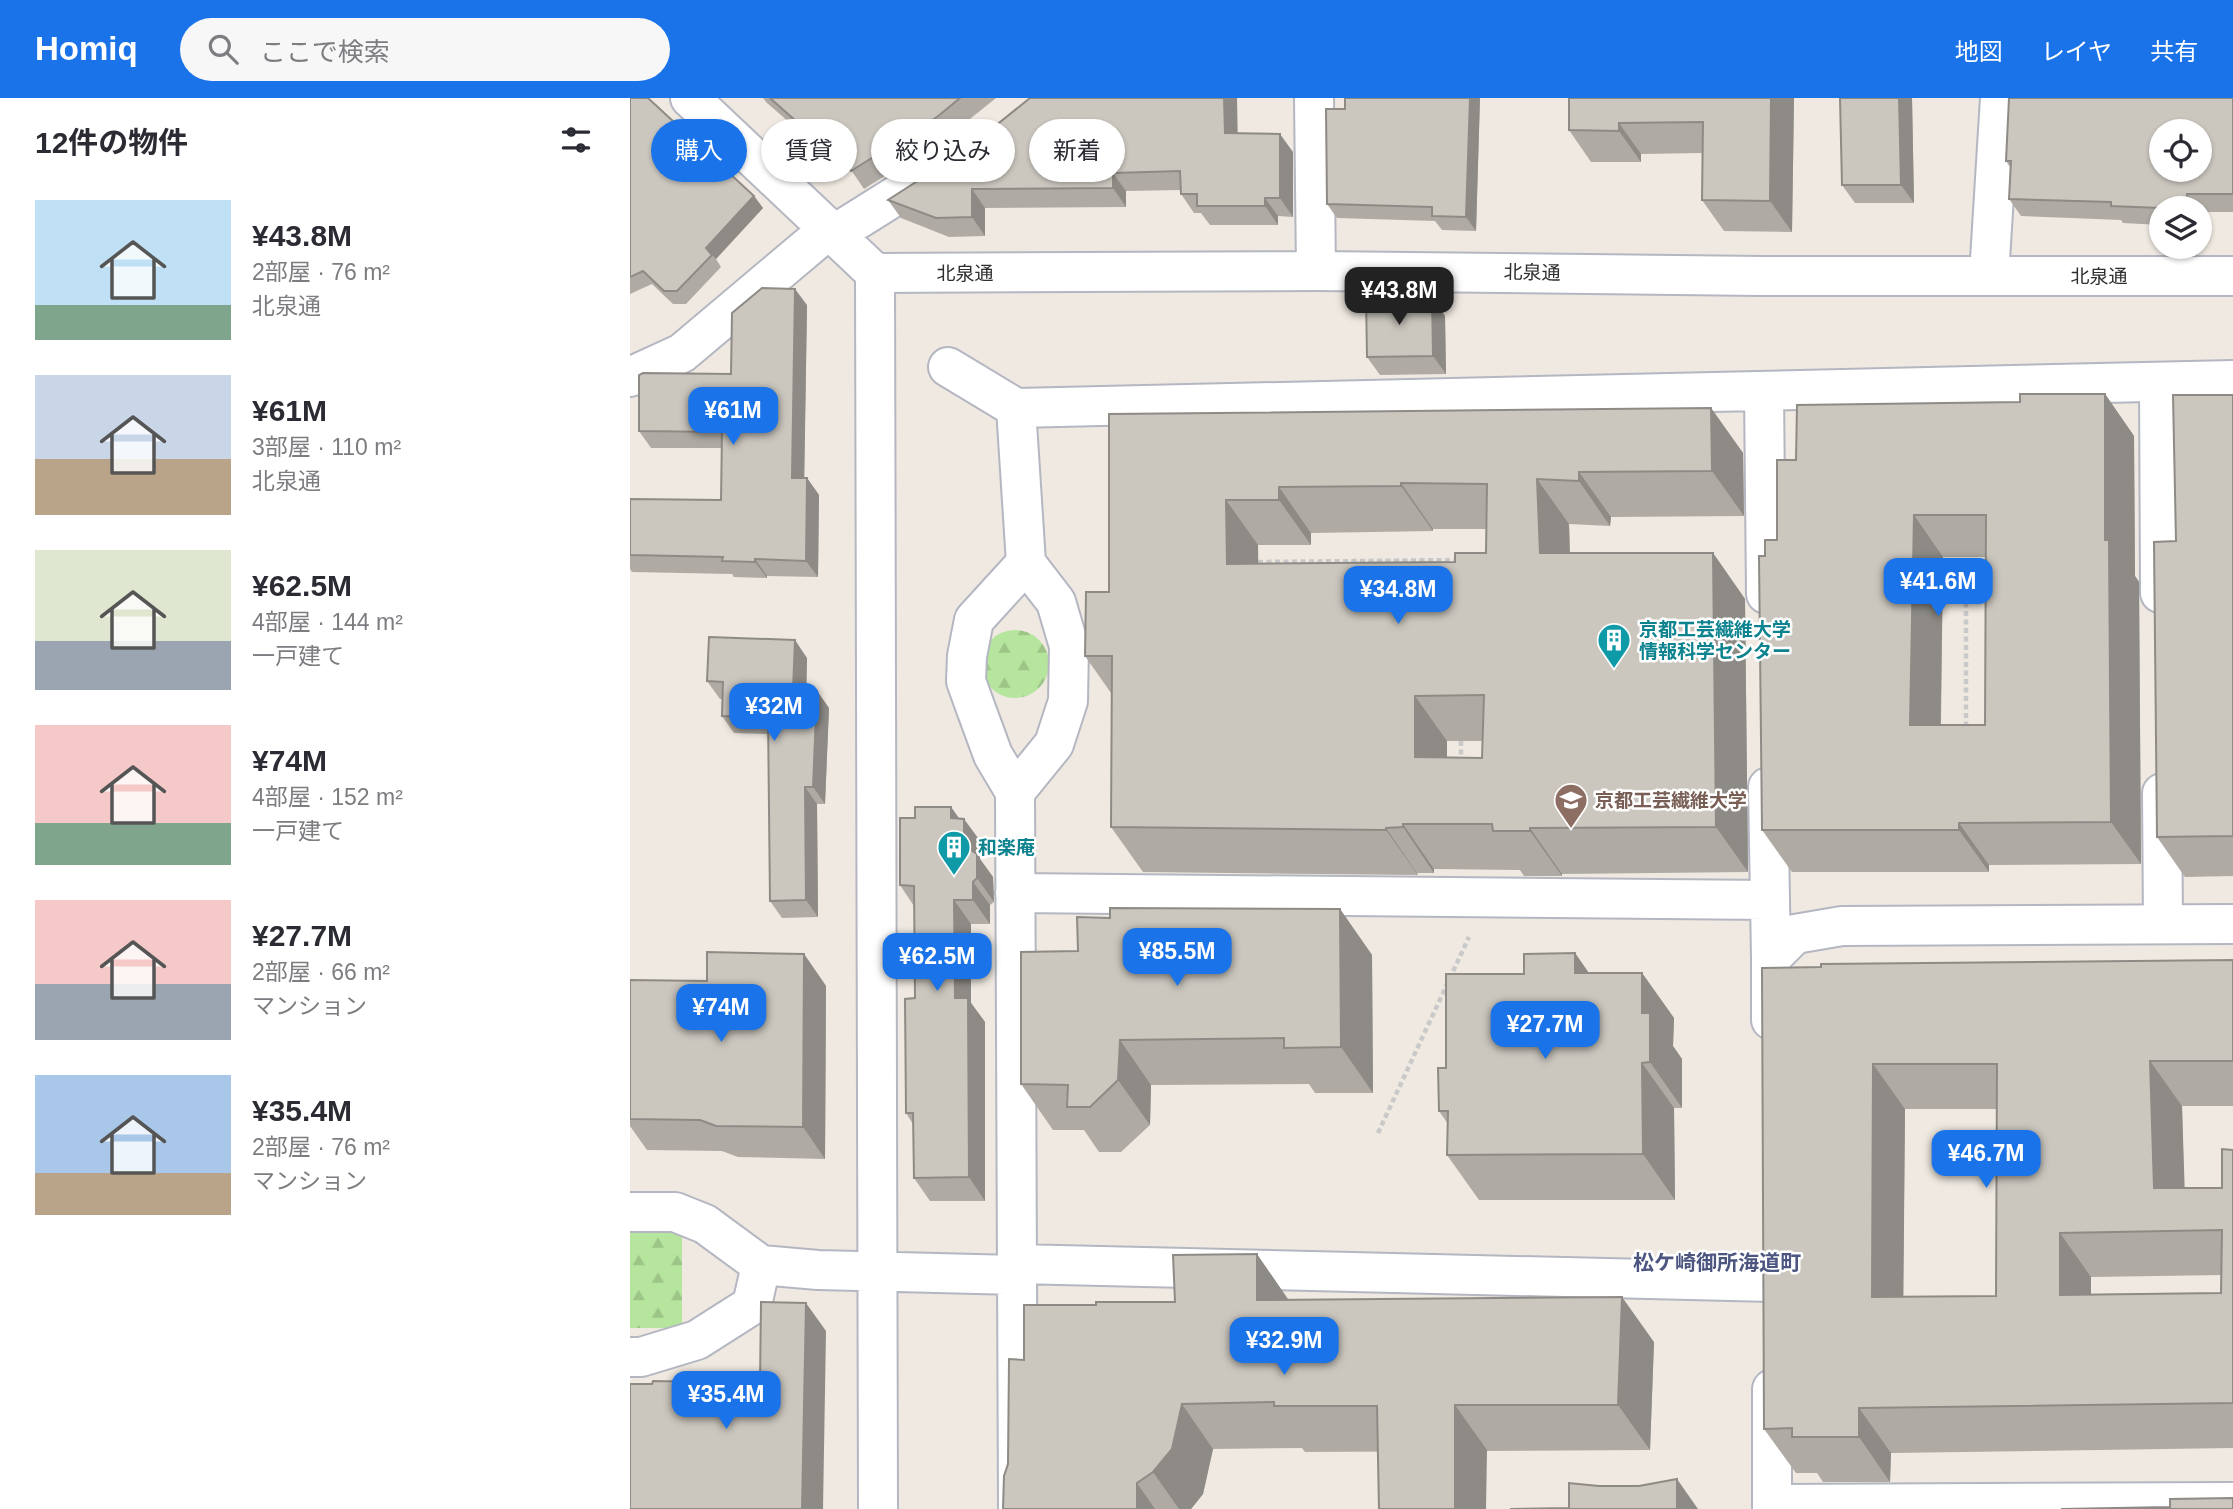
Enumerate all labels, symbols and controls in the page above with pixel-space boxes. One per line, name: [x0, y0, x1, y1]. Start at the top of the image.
search box: [180, 18, 670, 81]
text: Homiq: [35, 30, 138, 67]
icon: search: [204, 30, 242, 68]
text: ここで検索: [260, 37, 390, 67]
text: 地図: [1955, 38, 2003, 65]
text: レイヤ: [2041, 38, 2112, 65]
text: 共有: [2150, 38, 2198, 65]
chip: 購入: [651, 119, 747, 182]
chip: 賃貸: [761, 119, 857, 182]
chip: 絞り込み: [871, 119, 1015, 182]
chip: 新着: [1029, 119, 1125, 182]
map controls: [2149, 119, 2212, 259]
button: locate: [2149, 119, 2212, 182]
icon: filters: [557, 121, 595, 159]
text: 12件の物件: [35, 126, 188, 159]
button: layers: [2149, 196, 2212, 259]
text: ¥43.8M: [252, 219, 352, 252]
icon: home: [91, 228, 175, 312]
text: 2部屋 · 76 m²: [252, 259, 390, 285]
street label: 北泉通: [1503, 262, 1561, 283]
street label: 北泉通: [936, 263, 994, 284]
street label: 北泉通: [2070, 266, 2128, 287]
pin: ¥43.8M: [1342, 268, 1456, 327]
text: ¥43.8M: [1361, 277, 1437, 303]
text: 北泉通: [252, 293, 321, 319]
pin: ¥61M: [692, 388, 774, 447]
text: ¥61M: [252, 394, 327, 427]
text: ¥61M: [704, 397, 762, 423]
icon: home: [91, 403, 175, 487]
text: 3部屋 · 110 m²: [252, 434, 401, 460]
text: 北泉通: [252, 468, 321, 494]
pin: ¥41.6M: [1881, 559, 1995, 618]
pin: ¥34.8M: [1341, 566, 1455, 626]
text: ¥41.6M: [1900, 568, 1976, 594]
text: ¥62.5M: [252, 569, 352, 602]
text: ¥34.8M: [1360, 576, 1436, 602]
icon: home: [91, 578, 175, 662]
text: 4部屋 · 144 m²: [252, 609, 403, 635]
place label: 京都工芸繊維大学 情報科学センター: [1639, 619, 1791, 662]
building icon: 京都工芸繊維大学 情報科学センター: [1595, 621, 1633, 670]
text: 一戸建て: [252, 643, 344, 669]
pin: ¥32M: [733, 684, 815, 743]
text: ¥32M: [745, 693, 803, 719]
text: ¥74M: [252, 744, 327, 777]
icon: home: [91, 753, 175, 837]
school or university icon: 京都工芸繊維大学: [1552, 781, 1590, 830]
text: 4部屋 · 152 m²: [252, 784, 403, 810]
place label: 京都工芸繊維大学: [1595, 790, 1747, 811]
text: 一戸建て: [252, 818, 344, 844]
building icon: 和楽庵: [935, 828, 973, 877]
place label: 和楽庵: [978, 837, 1035, 858]
text: ¥27.7M: [252, 919, 352, 952]
icon: home: [91, 928, 175, 1012]
pin: ¥85.5M: [1120, 928, 1234, 988]
pin: ¥62.5M: [880, 934, 994, 993]
text: ¥85.5M: [1139, 938, 1215, 964]
text: ¥62.5M: [899, 943, 975, 969]
text: 2部屋 · 66 m²: [252, 959, 390, 985]
pin: ¥74M: [680, 984, 762, 1044]
text: マンション: [252, 993, 367, 1019]
text: ¥74M: [692, 994, 750, 1020]
pin: ¥27.7M: [1488, 1002, 1602, 1061]
text: ¥27.7M: [1507, 1011, 1583, 1037]
text: ¥35.4M: [252, 1094, 352, 1127]
icon: home: [91, 1103, 175, 1187]
pin: ¥46.7M: [1929, 1130, 2043, 1190]
text: 2部屋 · 76 m²: [252, 1134, 390, 1160]
text: ¥46.7M: [1948, 1140, 2024, 1166]
text: マンション: [252, 1168, 367, 1194]
district label: 松ケ崎御所海道町: [1633, 1251, 1801, 1274]
pin: ¥32.9M: [1227, 1318, 1341, 1377]
text: ¥32.9M: [1246, 1327, 1322, 1353]
pin: ¥35.4M: [669, 1372, 783, 1431]
text: ¥35.4M: [688, 1381, 764, 1407]

